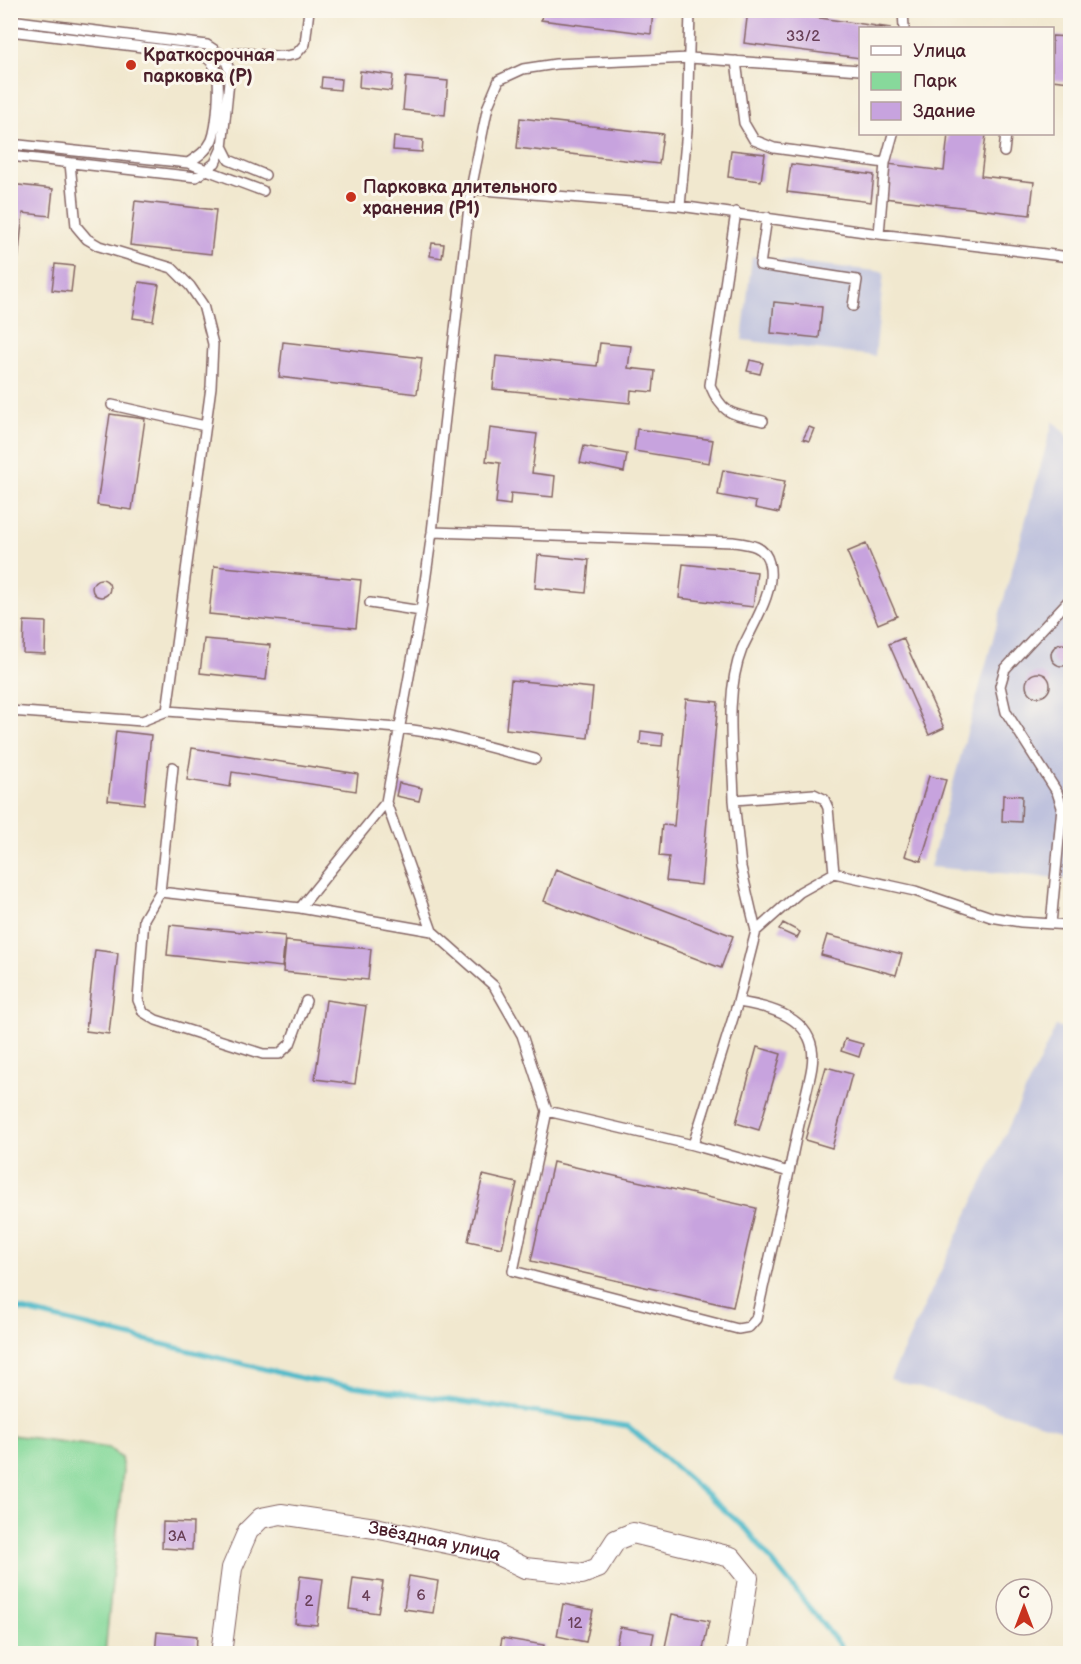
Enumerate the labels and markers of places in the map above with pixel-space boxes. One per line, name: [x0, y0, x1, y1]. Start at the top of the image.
place label: Краткосрочная парковка (P): [143, 45, 275, 87]
marker: Краткосрочная парковка (P): [124, 58, 138, 72]
place label: Парковка длительного хранения (P1): [363, 177, 558, 219]
marker: Парковка длительного хранения (P1): [344, 190, 358, 204]

